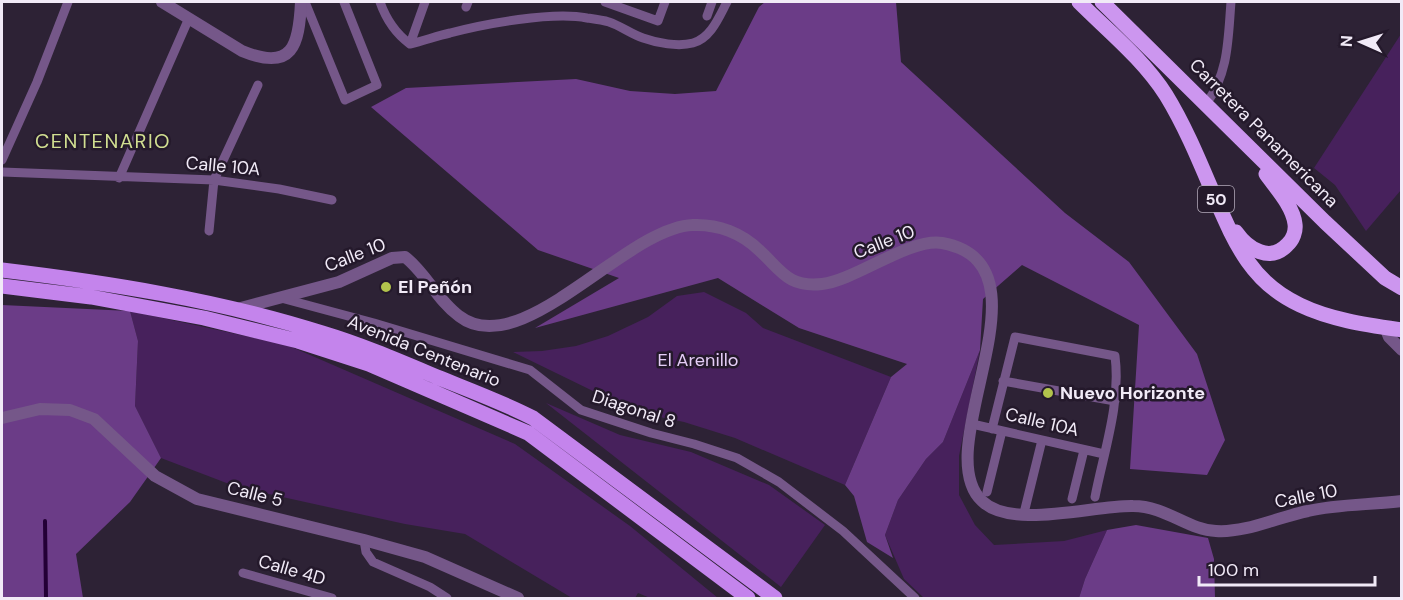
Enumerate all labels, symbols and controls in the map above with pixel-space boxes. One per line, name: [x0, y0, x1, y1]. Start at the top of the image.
north arrow: [1331, 12, 1391, 72]
text: N: [1336, 35, 1357, 48]
street label: Carretera Panamericana: [1184, 53, 1344, 213]
district label: CENTENARIO: [35, 128, 171, 154]
street label: Calle 10A: [185, 151, 261, 181]
road number: 50: [1198, 186, 1234, 212]
street label: Calle 10: [850, 219, 918, 265]
street label: Calle 10: [321, 232, 389, 278]
place label: El Peñón: [398, 275, 472, 299]
marker: El Peñón: [379, 280, 393, 294]
street label: Avenida Centenario: [344, 309, 504, 393]
park label: El Arenillo: [658, 348, 738, 372]
place label: Nuevo Horizonte: [1060, 381, 1205, 405]
street label: Diagonal 8: [589, 384, 679, 434]
marker: Nuevo Horizonte: [1041, 386, 1055, 400]
street label: Calle 10A: [1003, 402, 1081, 442]
street label: Calle 5: [225, 475, 285, 513]
street label: Calle 10: [1272, 478, 1340, 514]
street label: Calle 4D: [255, 549, 329, 591]
scale bar: [1199, 549, 1374, 587]
text: 100 m: [1208, 558, 1259, 582]

